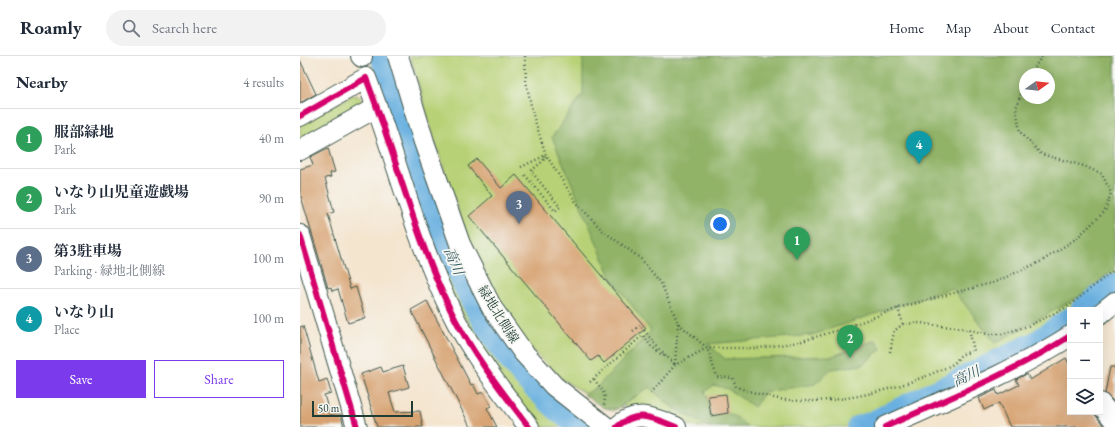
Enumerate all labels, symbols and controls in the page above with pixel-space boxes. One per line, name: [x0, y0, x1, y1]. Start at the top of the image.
search box: [106, 10, 386, 46]
text: Roamly: [20, 15, 82, 40]
icon: search: [120, 17, 142, 39]
text: Search here: [152, 18, 217, 37]
text: Home: [889, 19, 924, 37]
text: Map: [946, 19, 971, 37]
text: About: [993, 19, 1029, 37]
text: Contact: [1051, 19, 1095, 37]
north arrow: [1019, 68, 1055, 104]
text: Nearby: [16, 71, 68, 93]
text: 4 results: [243, 74, 284, 91]
text: 服部緑地: [54, 122, 114, 141]
text: 1: [26, 130, 32, 147]
text: 40 m: [259, 130, 284, 147]
pin: 4: [906, 131, 932, 164]
text: Park: [54, 141, 76, 158]
text: いなり山児童遊戯場: [54, 182, 189, 201]
text: 2: [26, 190, 32, 207]
text: 90 m: [259, 190, 284, 207]
pin: 3: [506, 191, 532, 224]
text: Park: [54, 201, 76, 218]
your location: [710, 214, 730, 234]
pin: 1: [784, 227, 810, 260]
text: 第3駐車場: [54, 241, 122, 260]
water label: 高川: [440, 245, 469, 279]
text: 3: [26, 250, 32, 267]
text: 100 m: [253, 250, 284, 267]
text: Parking · 緑地北側線: [54, 262, 165, 279]
street label: 緑地北側線: [474, 282, 523, 346]
text: いなり山: [54, 302, 114, 321]
map controls: [1067, 307, 1103, 415]
button: +: [1067, 307, 1103, 343]
text: 4: [26, 310, 32, 327]
text: 100 m: [253, 310, 284, 327]
text: Place: [54, 321, 80, 338]
pin: 2: [837, 325, 863, 358]
button: −: [1067, 343, 1103, 379]
button: Save: [16, 360, 146, 398]
button: Share: [154, 360, 284, 398]
water label: 高川: [950, 361, 984, 390]
button: layers: [1067, 379, 1103, 415]
scale bar: [312, 399, 413, 418]
text: 50 m: [318, 401, 339, 415]

